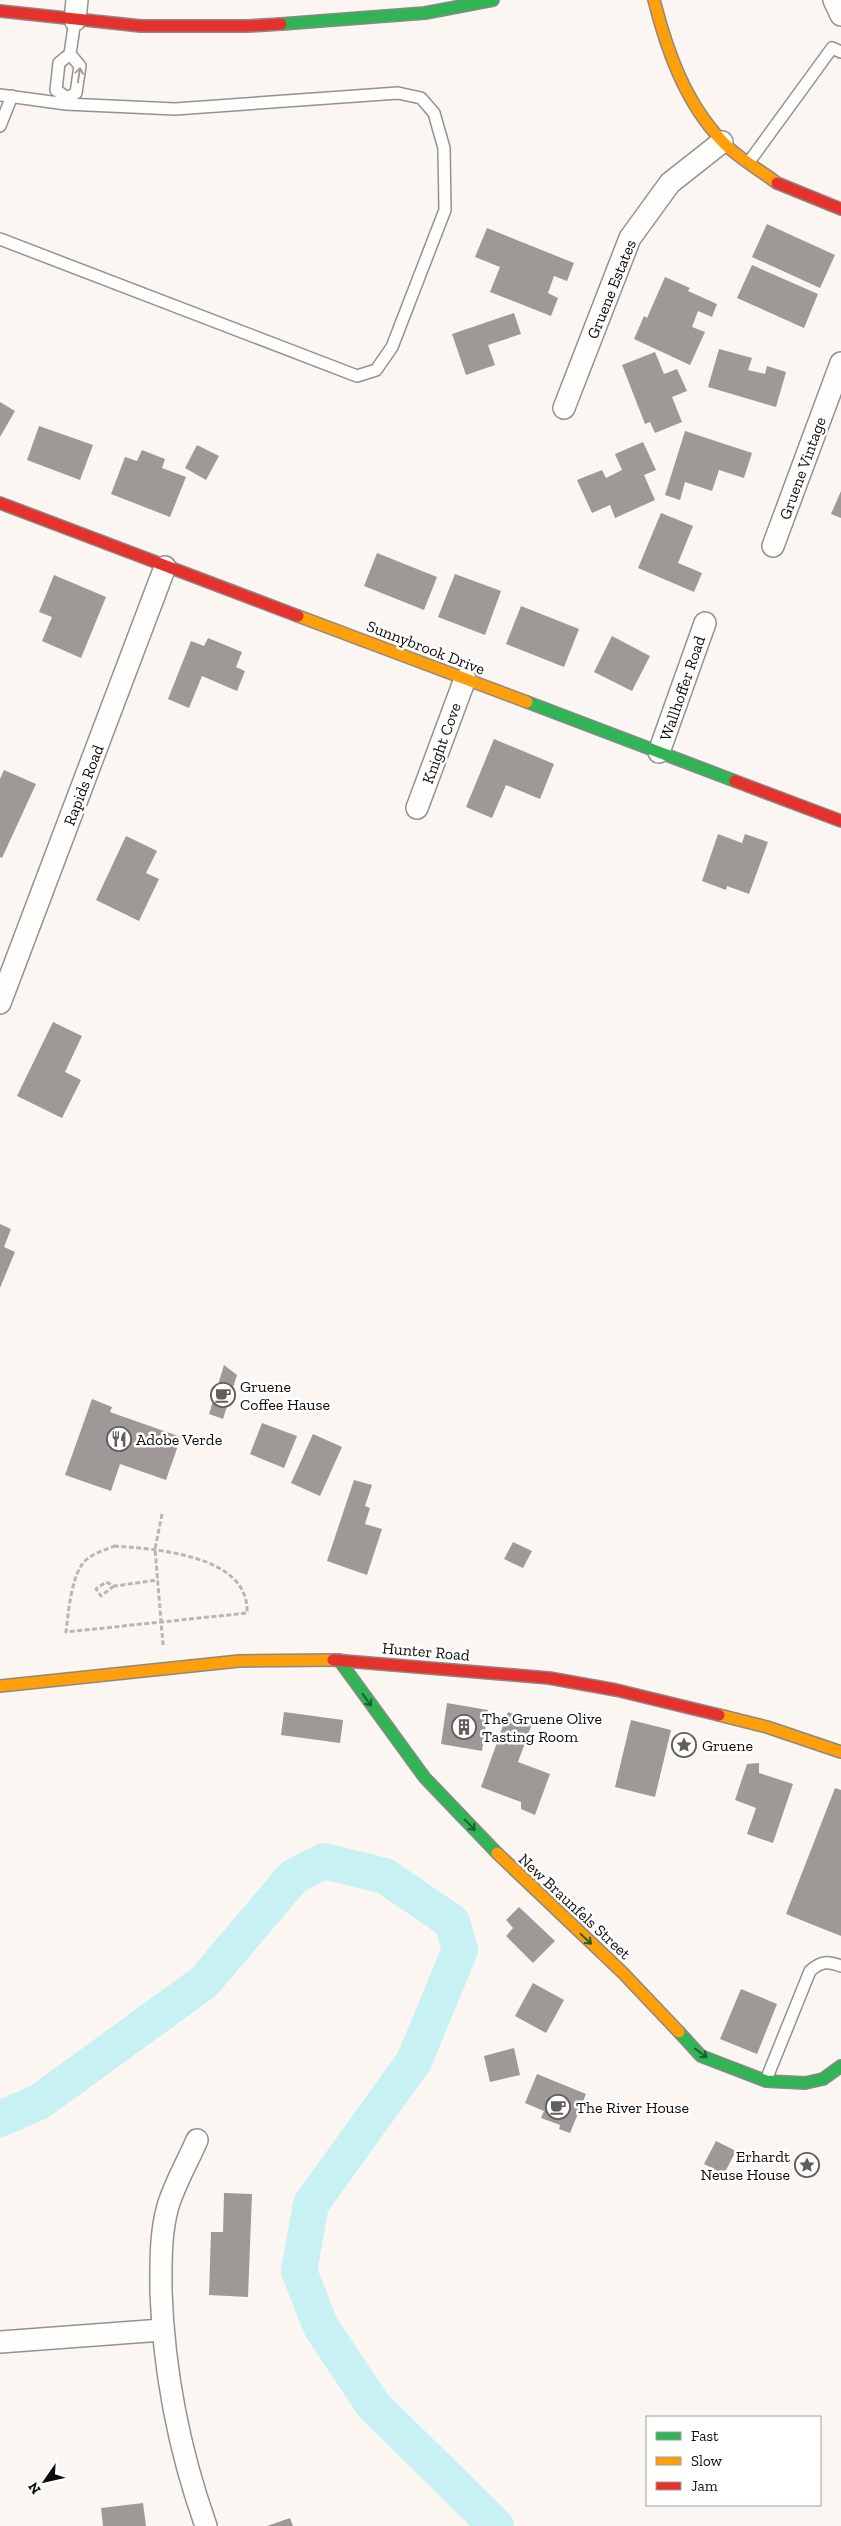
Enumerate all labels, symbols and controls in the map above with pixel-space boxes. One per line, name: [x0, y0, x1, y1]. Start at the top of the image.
one-way arrow: [74, 67, 84, 83]
street label: Gruene Estates: [583, 237, 640, 341]
street label: Gruene Vintage: [775, 414, 830, 522]
street label: Sunnybrook Drive: [364, 616, 488, 679]
street label: Wallhoffer Road: [656, 633, 709, 743]
street label: Knight Cove: [418, 700, 465, 786]
street label: Rapids Road: [59, 742, 108, 828]
place label: Gruene Coffee Hause: [240, 1377, 330, 1414]
cafe icon: Gruene Coffee Hause: [210, 1382, 236, 1408]
restaurant icon: Adobe Verde: [106, 1426, 132, 1452]
place label: Adobe Verde: [136, 1430, 222, 1449]
street label: Hunter Road: [381, 1638, 471, 1665]
one-way arrow: [362, 1693, 372, 1707]
place label: The Gruene Olive Tasting Room: [482, 1709, 602, 1746]
building icon: The Gruene Olive Tasting Room: [451, 1714, 477, 1740]
place icon: Gruene: [671, 1732, 697, 1758]
place label: Gruene: [702, 1736, 753, 1755]
one-way arrow: [464, 1819, 476, 1832]
street label: New Braunfels Street: [515, 1850, 635, 1963]
one-way arrow: [580, 1933, 592, 1945]
one-way arrow: [694, 2048, 707, 2059]
cafe icon: The River House: [545, 2094, 571, 2120]
place label: The River House: [576, 2098, 689, 2117]
place label: Erhardt Neuse House: [700, 2147, 790, 2184]
place icon: Erhardt Neuse House: [794, 2152, 820, 2178]
legend: [646, 2416, 821, 2506]
text: Fast: [691, 2427, 719, 2445]
text: Slow: [691, 2452, 723, 2470]
north arrow: [20, 2456, 70, 2506]
text: Jam: [691, 2477, 718, 2495]
text: N: [24, 2479, 45, 2497]

